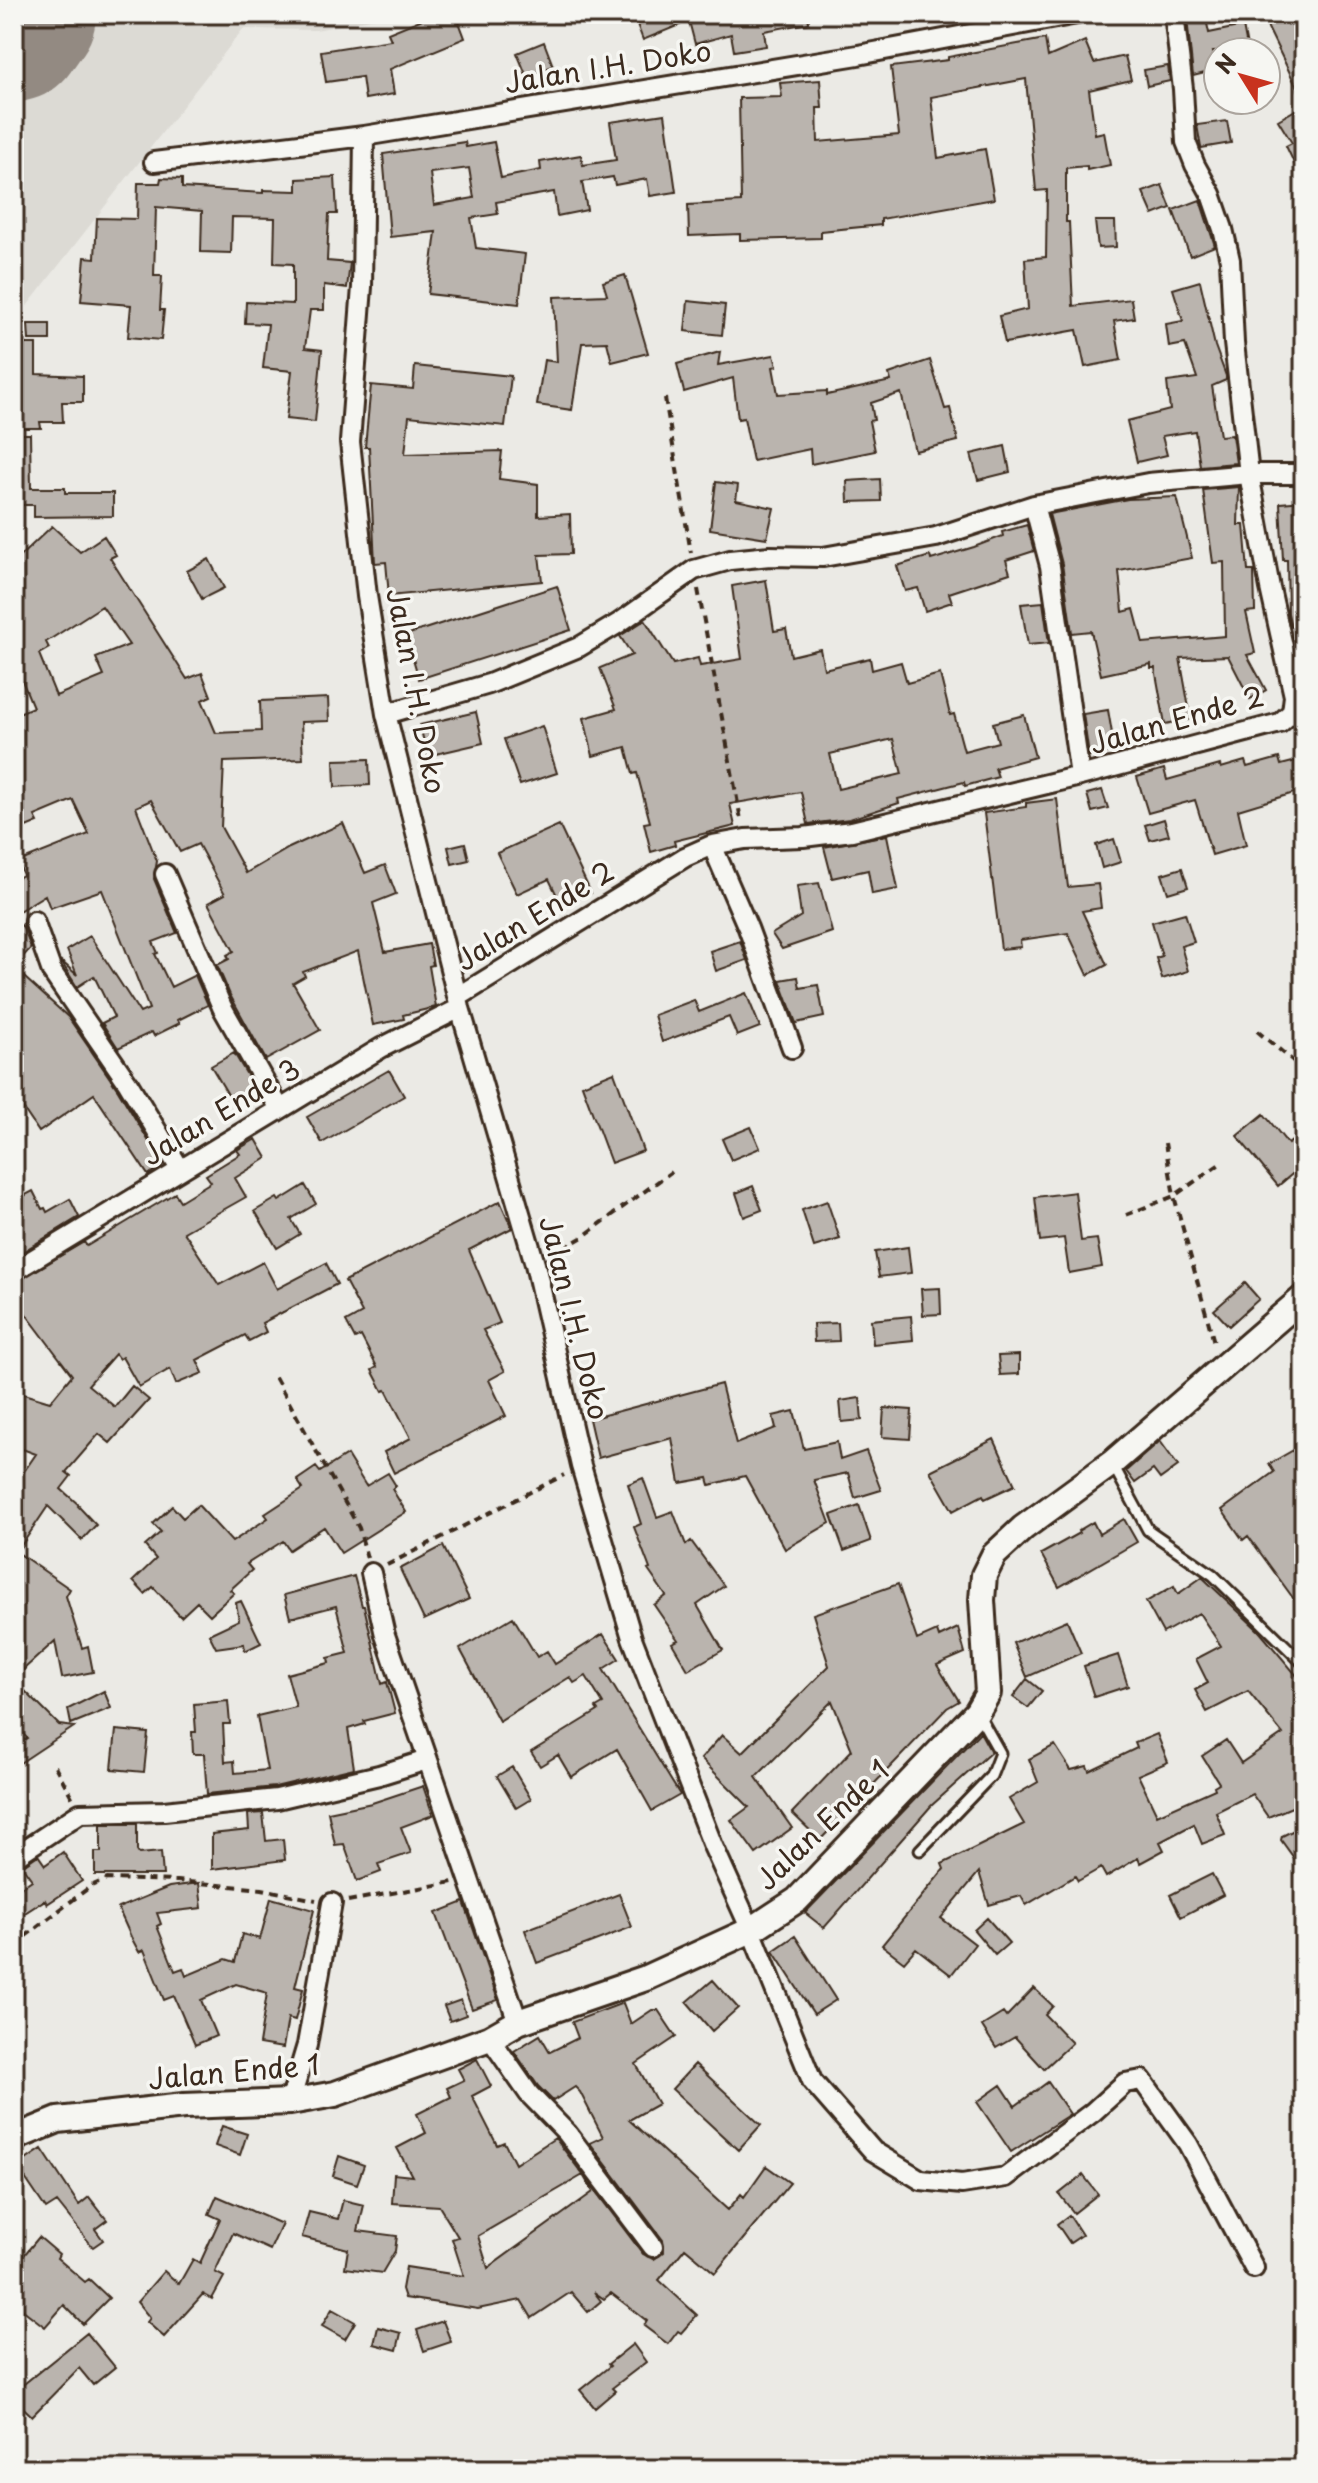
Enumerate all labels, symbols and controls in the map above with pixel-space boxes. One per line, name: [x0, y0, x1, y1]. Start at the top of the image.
street label: Jalan I.H. Doko: [501, 28, 714, 103]
north arrow: [1202, 36, 1282, 116]
text: N: [1206, 46, 1243, 80]
street label: Jalan I.H. Doko: [376, 584, 458, 797]
street label: Jalan Ende 2: [1085, 673, 1269, 764]
street label: Jalan Ende 2: [447, 849, 622, 980]
street label: Jalan Ende 3: [133, 1046, 308, 1175]
street label: Jalan I.H. Doko: [529, 1211, 622, 1424]
street label: Jalan Ende 1: [745, 1749, 899, 1899]
street label: Jalan Ende 1: [146, 2042, 321, 2099]

